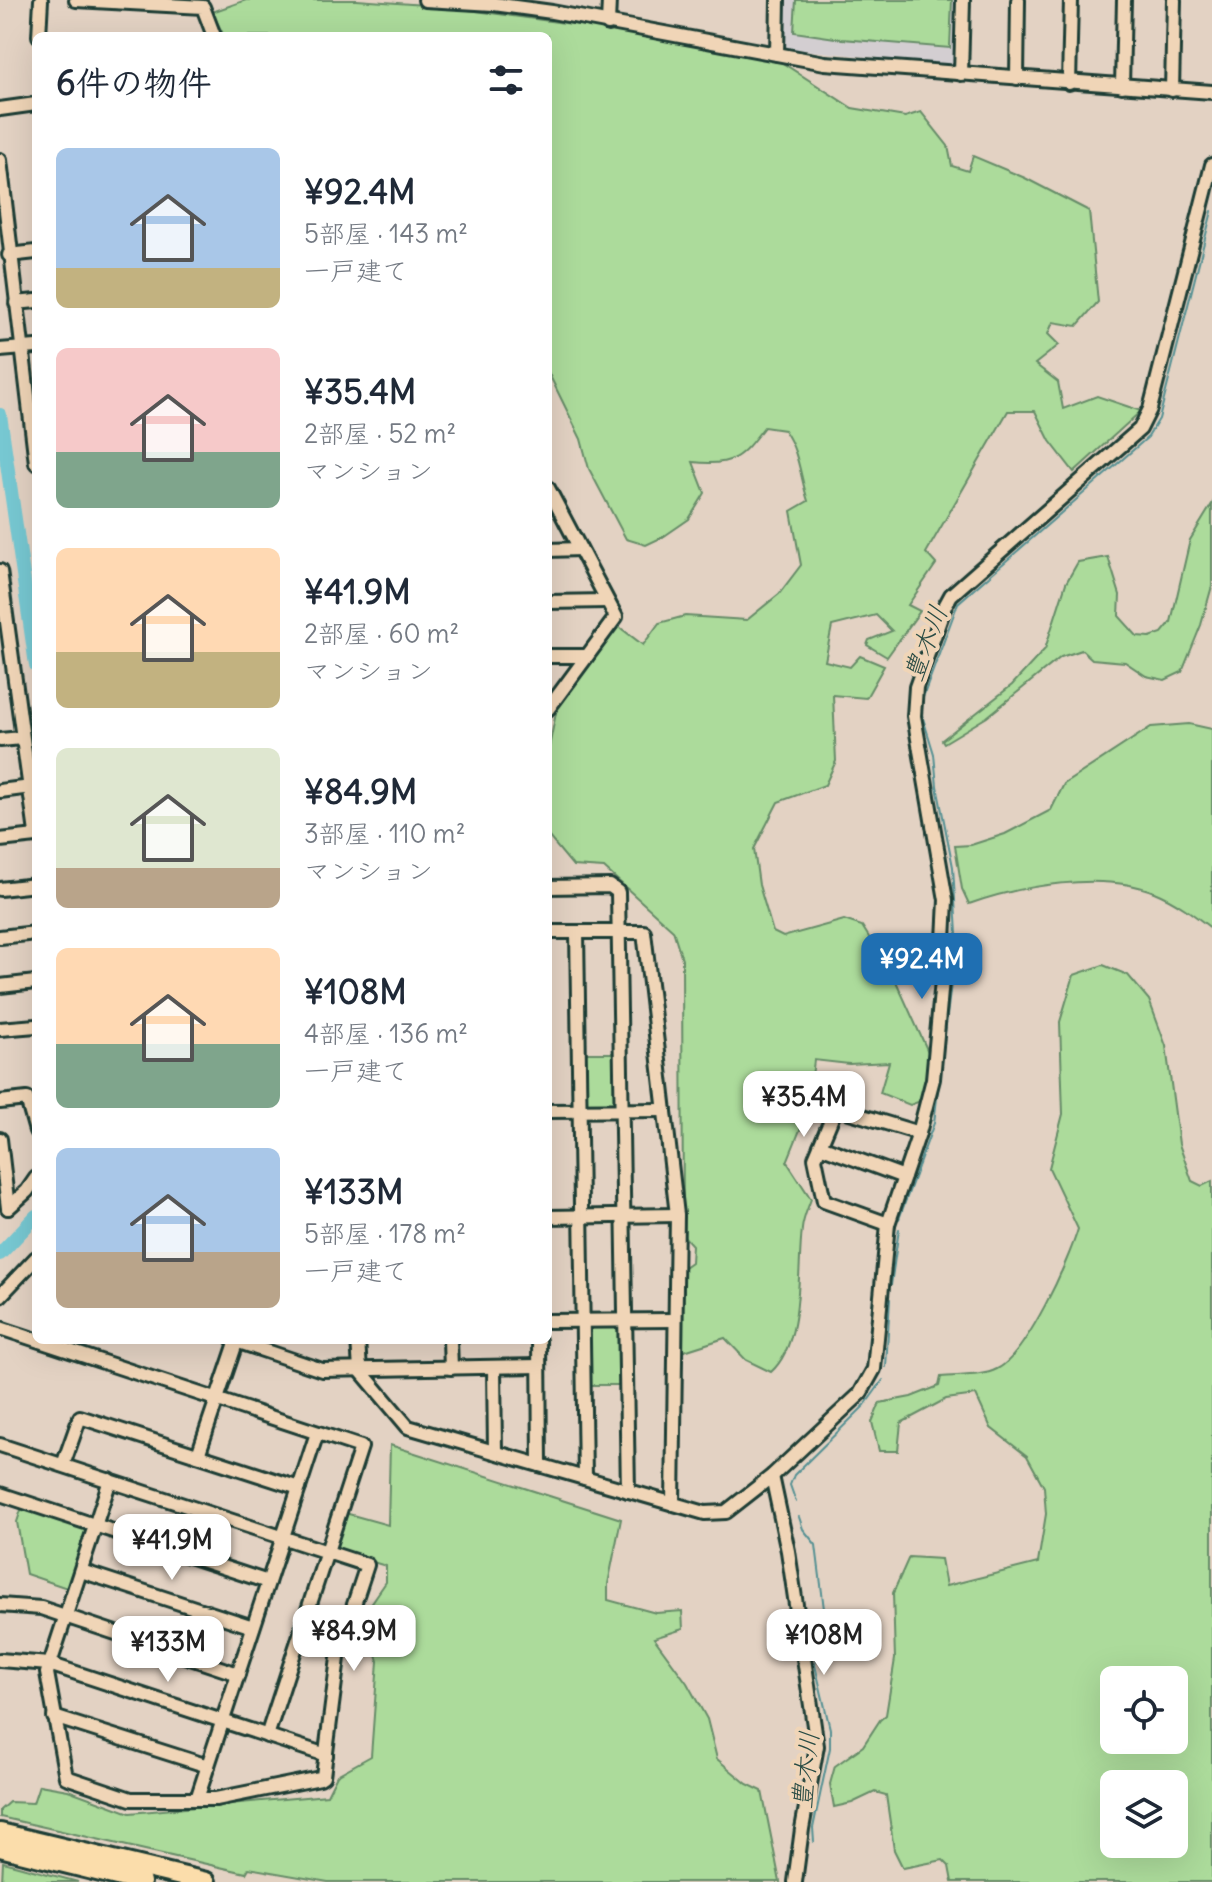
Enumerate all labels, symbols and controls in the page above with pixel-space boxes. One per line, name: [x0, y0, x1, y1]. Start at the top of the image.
icon: filters: [484, 58, 528, 102]
text: 6件の物件: [56, 61, 212, 104]
text: ¥92.4M: [304, 170, 416, 213]
icon: home: [120, 180, 216, 276]
text: 5部屋 · 143 m²: [304, 217, 468, 250]
text: 一戸建て: [304, 254, 408, 287]
text: ¥35.4M: [304, 370, 416, 413]
icon: home: [120, 380, 216, 476]
text: 2部屋 · 52 m²: [304, 417, 456, 450]
text: マンション: [304, 454, 433, 487]
text: ¥41.9M: [304, 570, 411, 613]
icon: home: [120, 580, 216, 676]
water label: 豊木川: [896, 601, 954, 685]
text: 2部屋 · 60 m²: [304, 617, 459, 650]
text: マンション: [304, 654, 433, 687]
text: ¥84.9M: [304, 770, 417, 813]
icon: home: [120, 780, 216, 876]
text: 3部屋 · 110 m²: [304, 817, 465, 850]
text: マンション: [304, 854, 433, 887]
pin: ¥92.4M: [857, 933, 987, 1001]
text: ¥92.4M: [879, 942, 965, 975]
text: ¥108M: [304, 970, 407, 1013]
icon: home: [120, 980, 216, 1076]
text: 4部屋 · 136 m²: [304, 1017, 468, 1050]
text: 一戸建て: [304, 1054, 408, 1087]
pin: ¥35.4M: [739, 1071, 869, 1139]
text: ¥35.4M: [761, 1080, 847, 1113]
text: ¥133M: [304, 1170, 404, 1213]
icon: home: [120, 1180, 216, 1276]
text: 5部屋 · 178 m²: [304, 1217, 466, 1250]
text: 一戸建て: [304, 1254, 408, 1287]
pin: ¥41.9M: [107, 1514, 237, 1582]
text: ¥41.9M: [131, 1523, 213, 1556]
pin: ¥84.9M: [289, 1605, 419, 1673]
pin: ¥108M: [768, 1609, 880, 1677]
text: ¥84.9M: [311, 1614, 397, 1647]
pin: ¥133M: [112, 1616, 224, 1684]
text: ¥108M: [785, 1618, 863, 1651]
text: ¥133M: [130, 1625, 206, 1658]
map controls: [1100, 1666, 1188, 1858]
button: locate: [1100, 1666, 1188, 1754]
water label: 豊木川: [785, 1729, 825, 1811]
button: layers: [1100, 1770, 1188, 1858]

